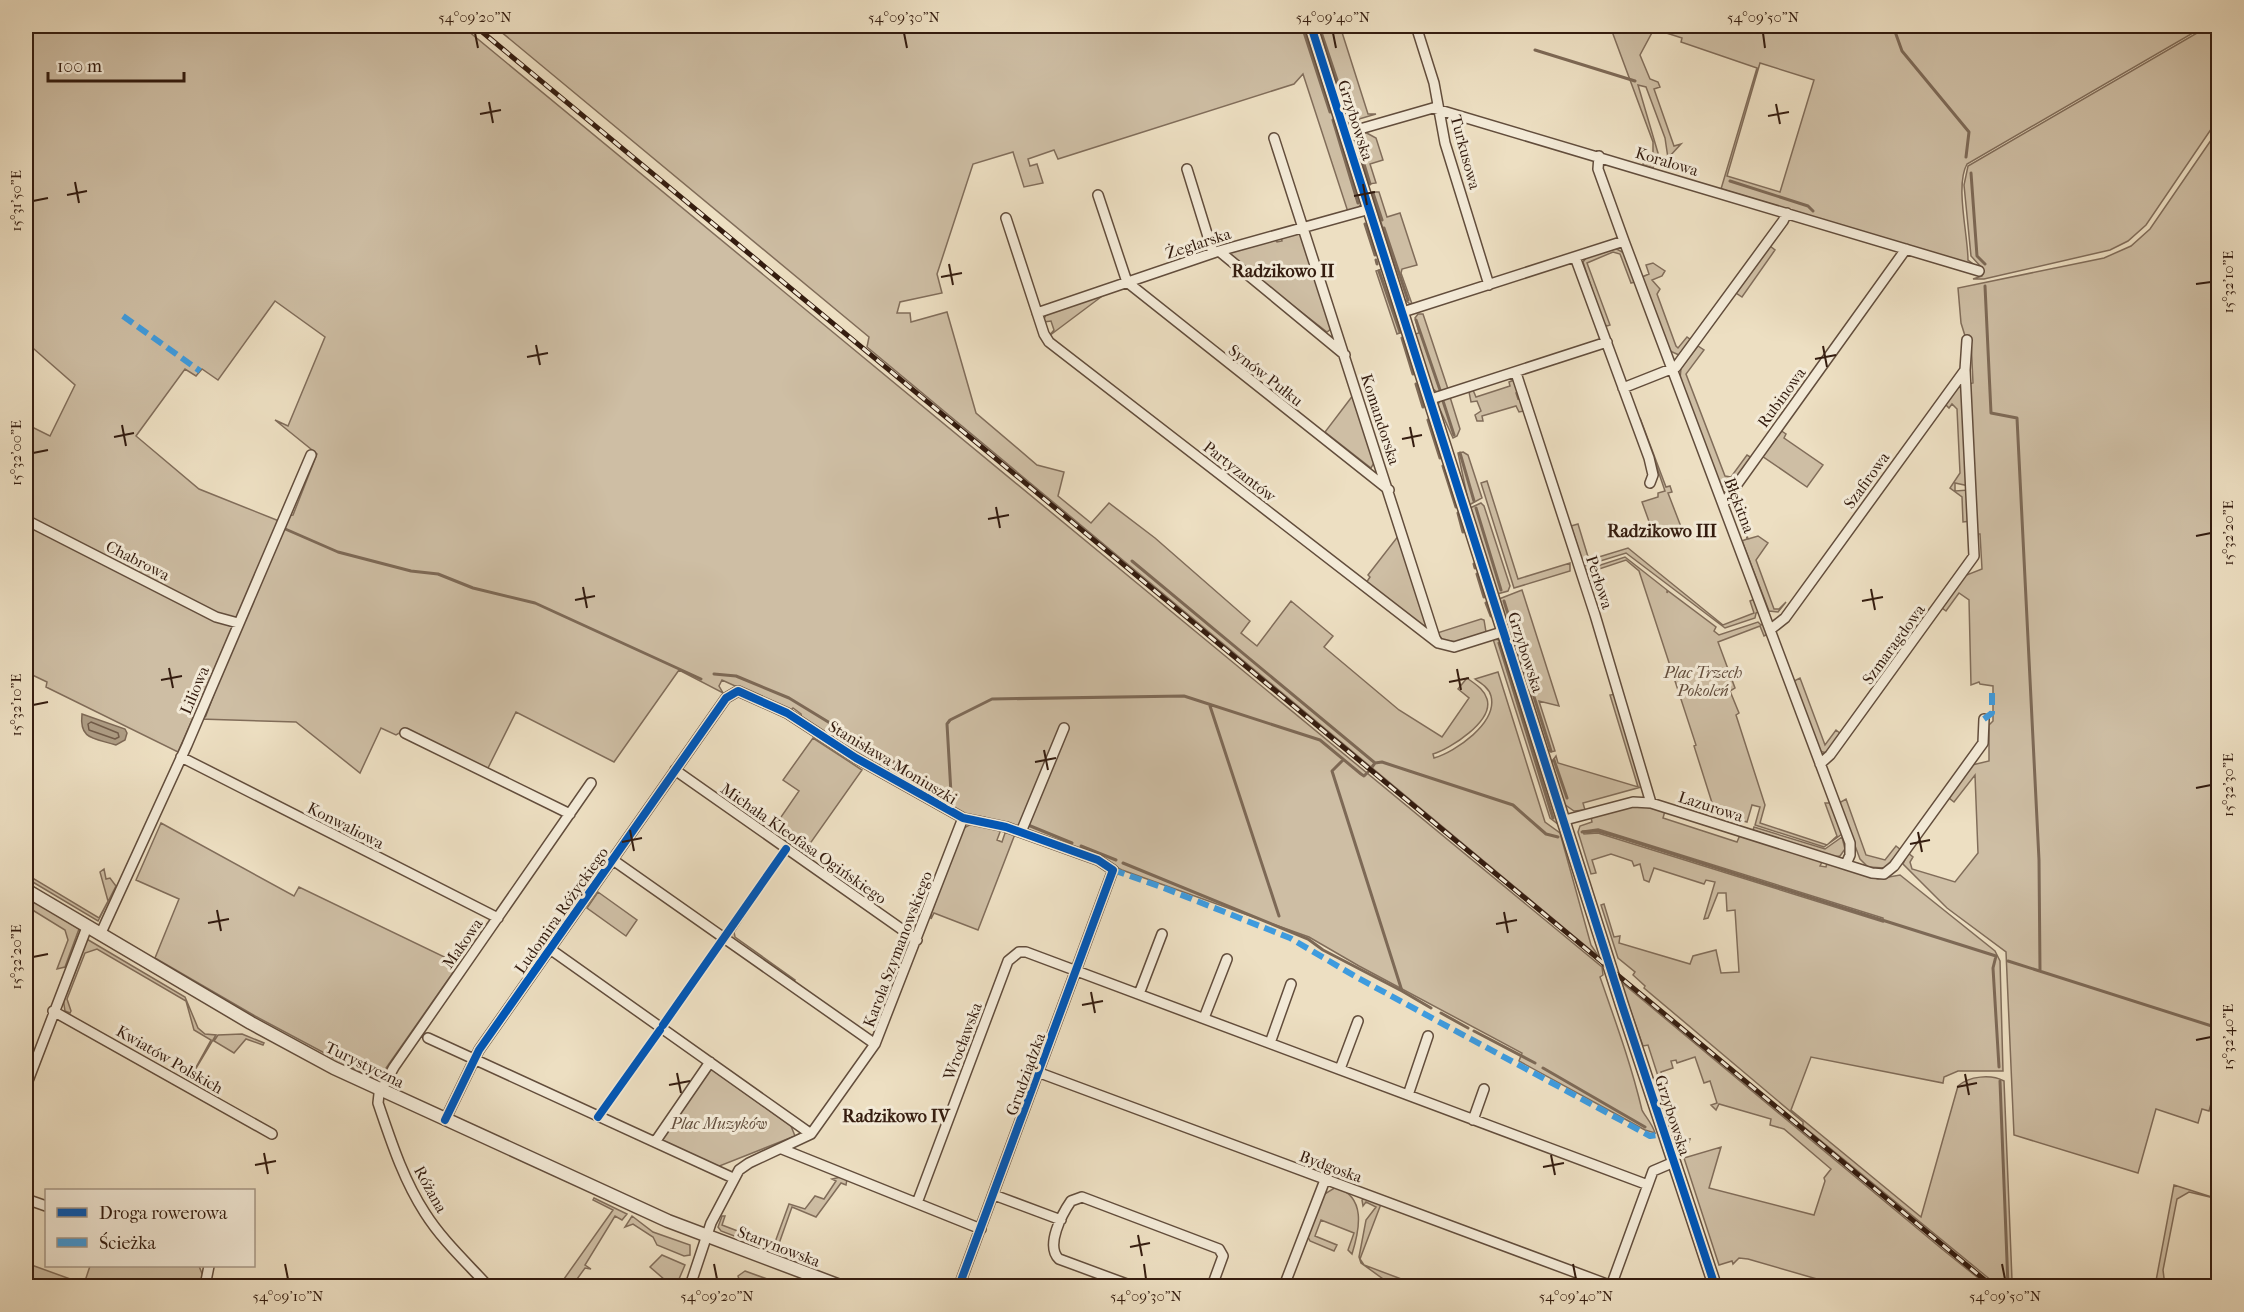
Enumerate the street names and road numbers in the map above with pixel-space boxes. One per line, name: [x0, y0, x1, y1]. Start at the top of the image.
street label: Grzybowska: [1334, 78, 1378, 163]
street label: Turkusowa: [1446, 113, 1485, 192]
street label: Koralowa: [1633, 143, 1701, 180]
street label: Żeglarska: [1163, 224, 1234, 263]
street label: Synów Pułku: [1225, 340, 1307, 410]
street label: Rubinowa: [1753, 363, 1810, 431]
street label: Komandorska: [1357, 371, 1404, 468]
street label: Partyzantów: [1200, 437, 1281, 506]
street label: Szafirowa: [1840, 448, 1894, 512]
street label: Błękitna: [1720, 475, 1759, 536]
street label: Chabrowa: [103, 536, 173, 585]
street label: Perłowa: [1582, 553, 1617, 612]
street label: Szmaragdowa: [1858, 600, 1929, 688]
street label: Grzybowska: [1504, 610, 1548, 695]
street label: Liliowa: [176, 663, 213, 717]
street label: Stanisława Moniuszki: [825, 717, 961, 808]
street label: Michała Kleofasa Ogińskiego: [717, 779, 890, 908]
street label: Lazurowa: [1676, 787, 1746, 826]
street label: Konwaliowa: [304, 798, 388, 853]
street label: Ludomira Różyckiego: [511, 843, 612, 977]
street label: Karola Szymanowskiego: [859, 868, 936, 1030]
street label: Makowa: [438, 914, 487, 972]
street label: Wrocławska: [939, 999, 986, 1084]
street label: Kwiatów Polskich: [113, 1021, 226, 1098]
street label: Grudziądzka: [1002, 1030, 1049, 1118]
street label: Turystyczna: [322, 1037, 408, 1092]
street label: Grzybowska: [1651, 1073, 1695, 1158]
street label: Bydgoska: [1297, 1146, 1365, 1187]
street label: Różana: [410, 1162, 451, 1217]
street label: Starynowska: [735, 1222, 823, 1271]

